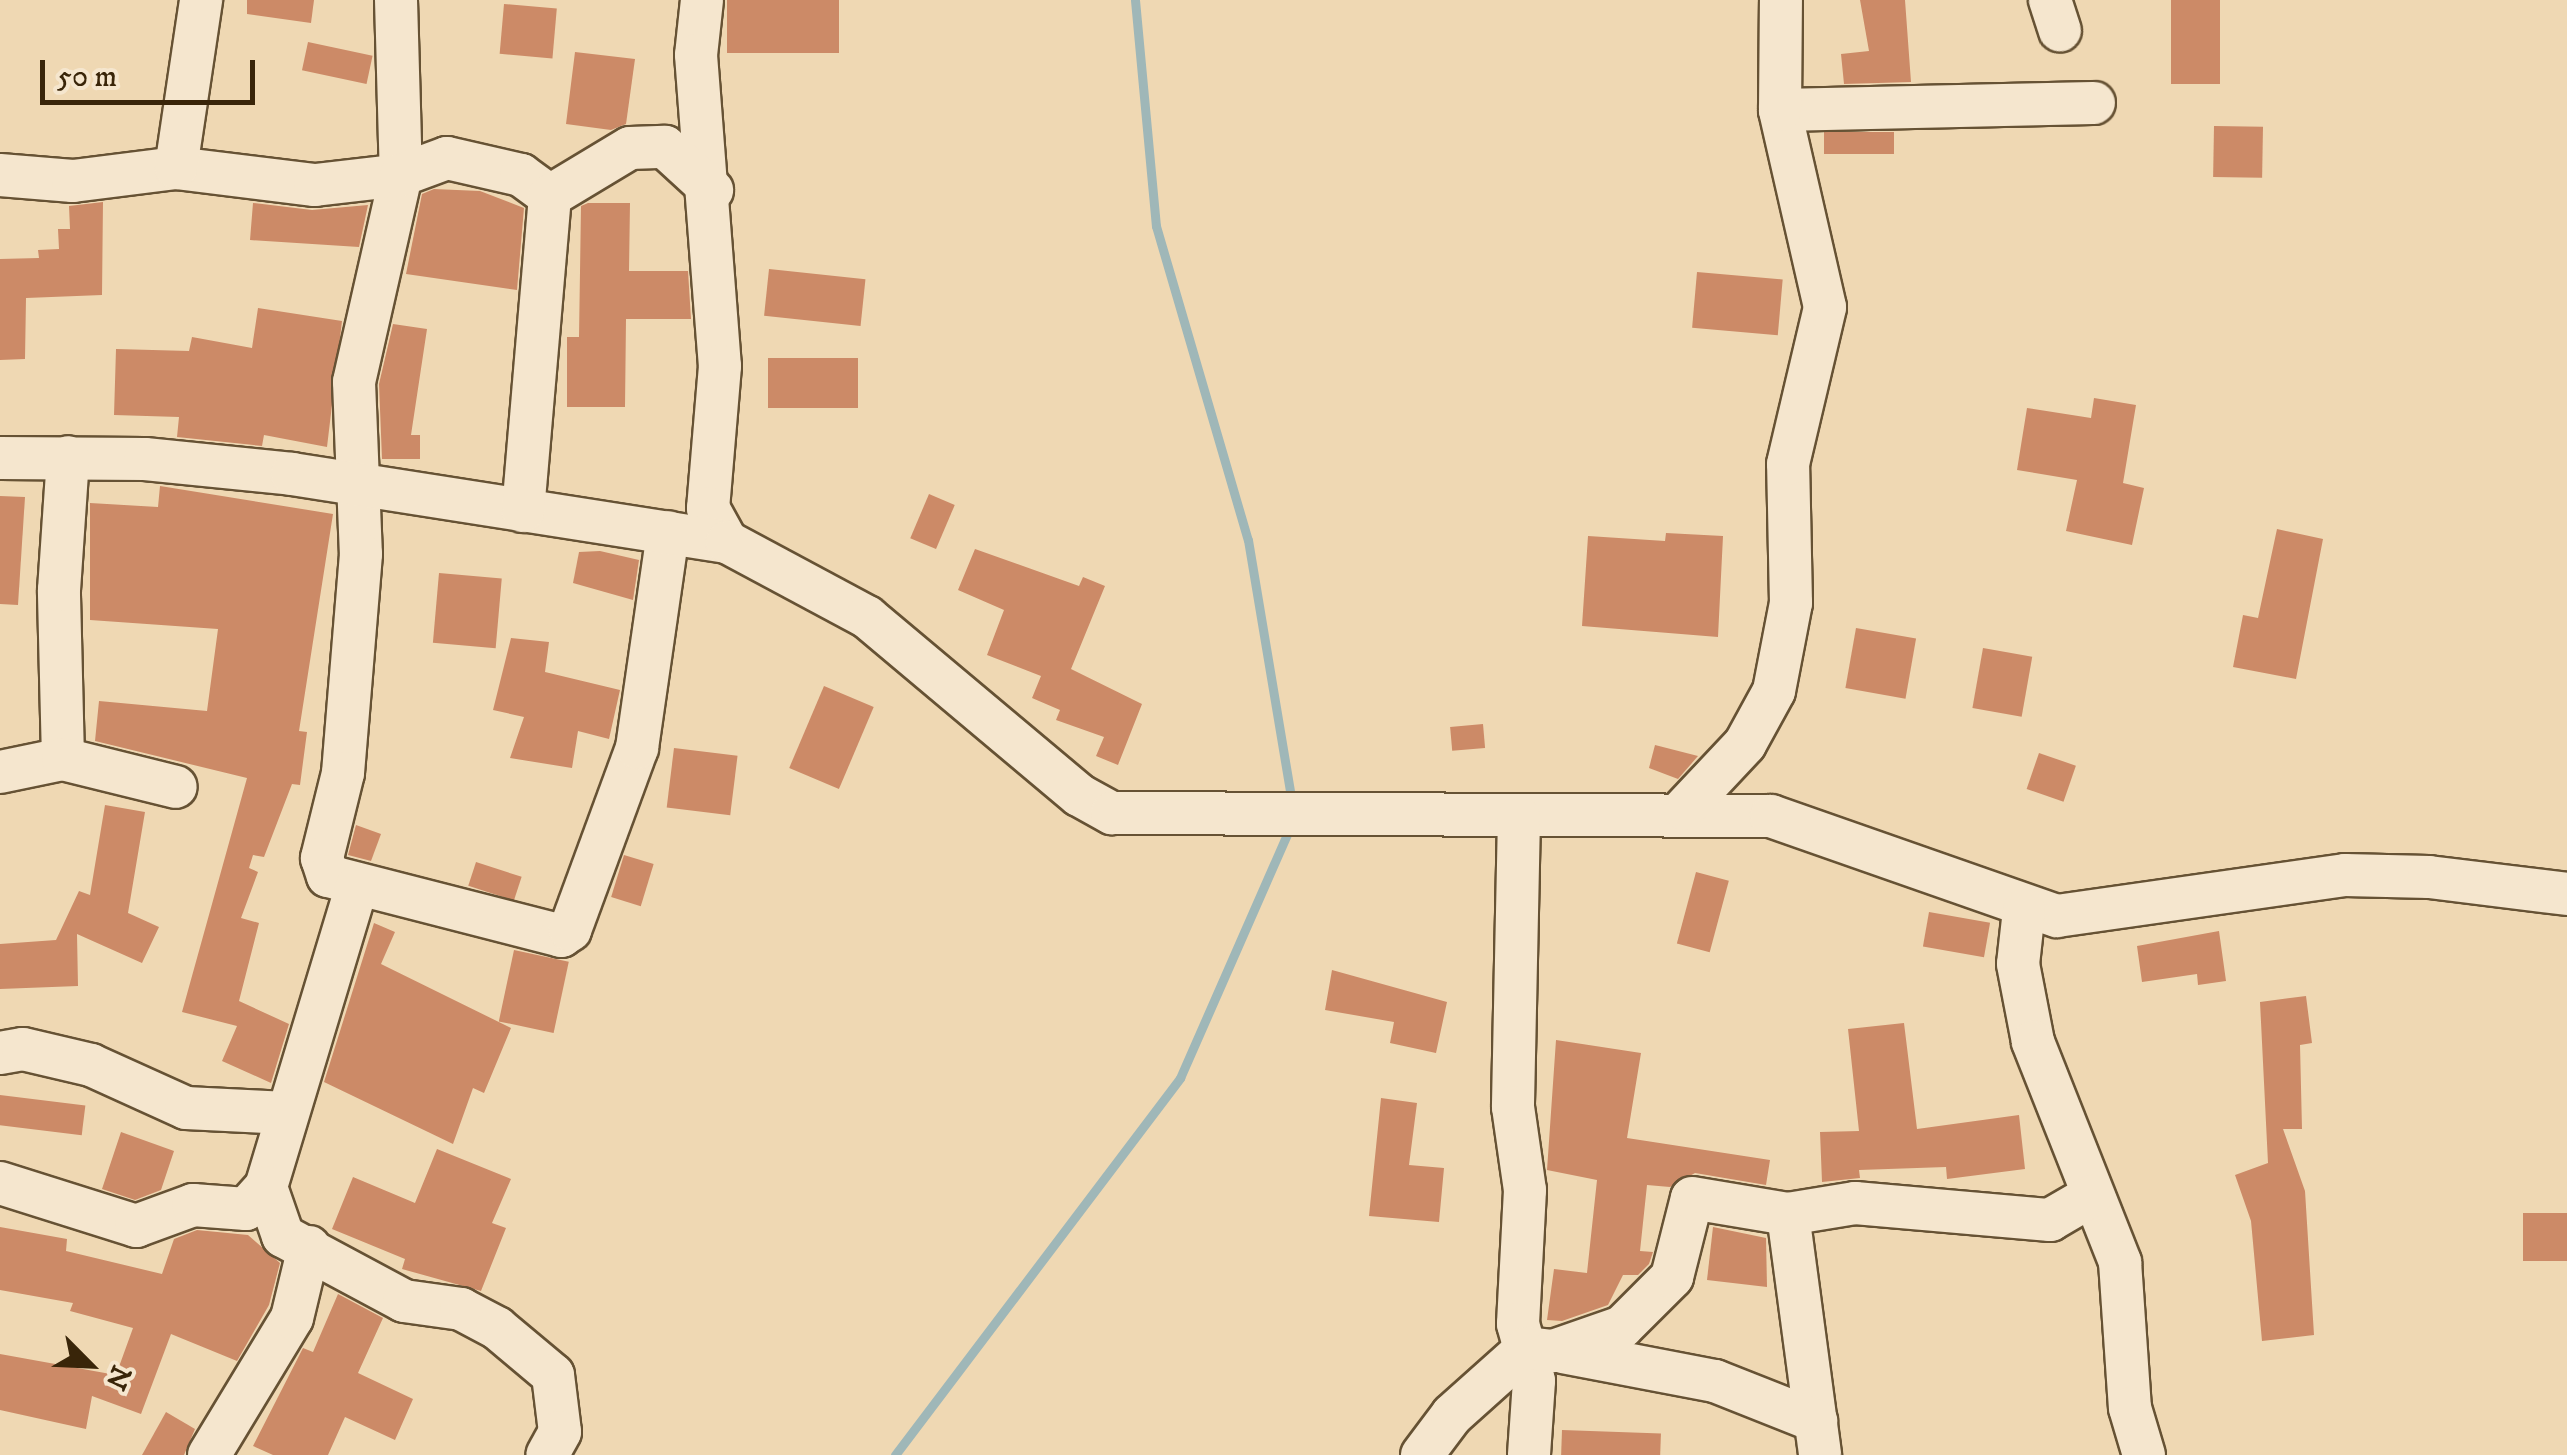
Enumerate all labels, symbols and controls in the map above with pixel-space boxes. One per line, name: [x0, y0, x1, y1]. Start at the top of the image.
scale bar: [45, 40, 260, 102]
text: 50 m: [57, 59, 117, 96]
north arrow: [40, 1315, 140, 1415]
text: N: [97, 1360, 139, 1395]

